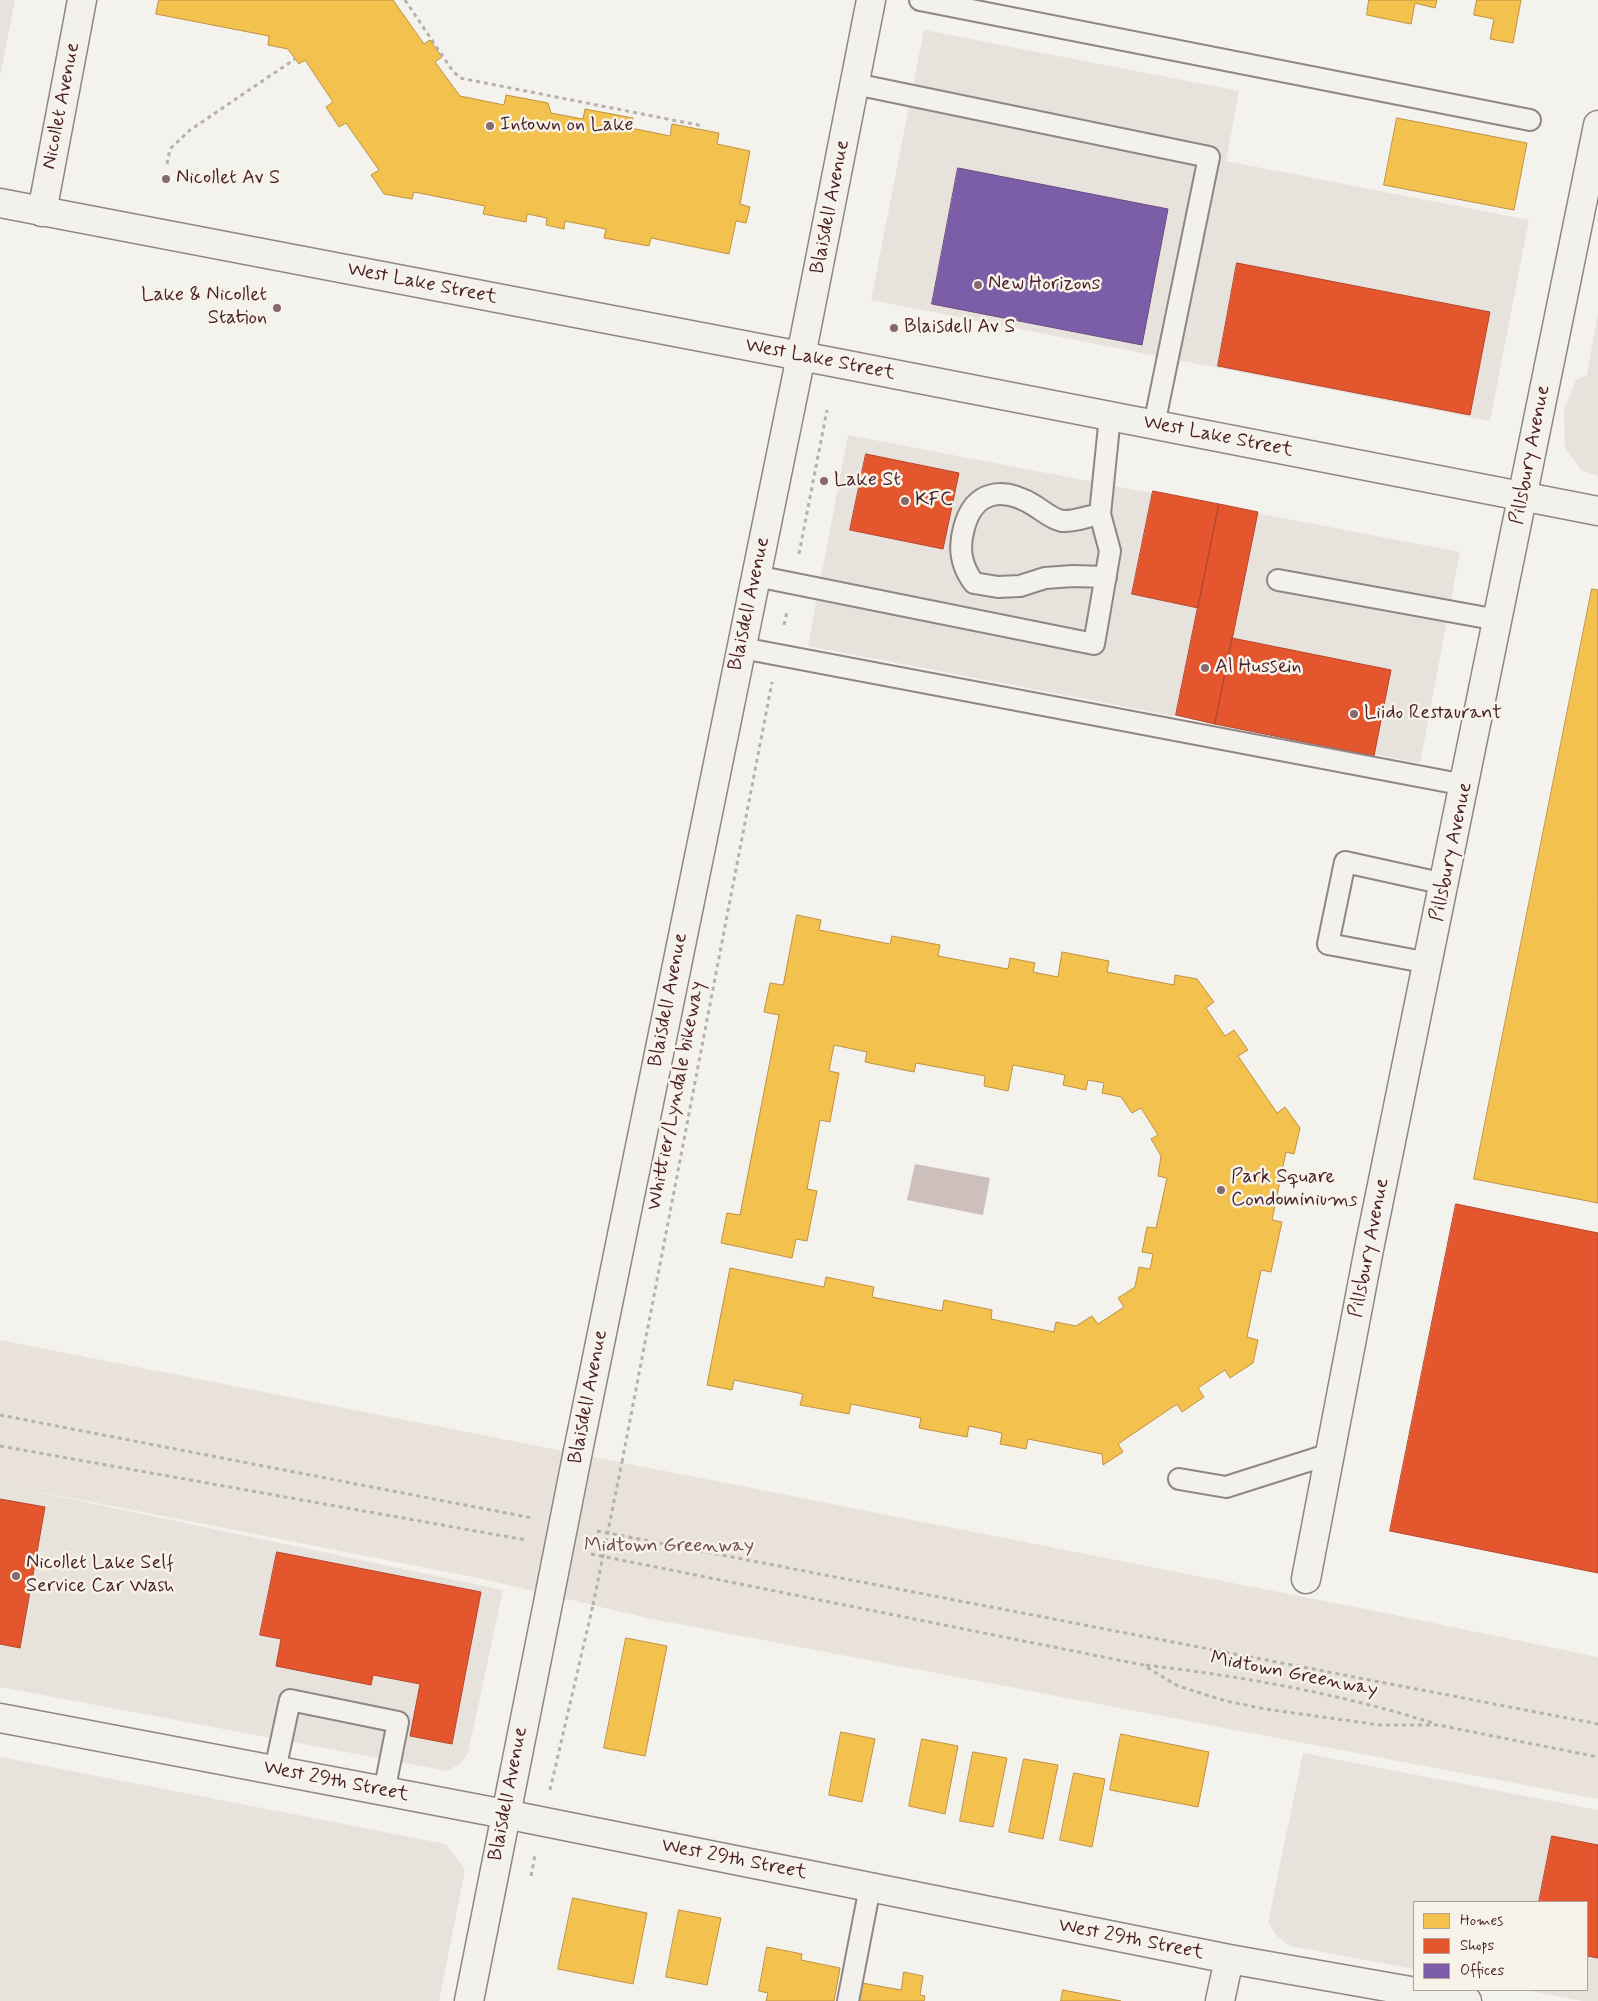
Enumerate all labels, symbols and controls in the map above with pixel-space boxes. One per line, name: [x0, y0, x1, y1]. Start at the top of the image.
street label: Nicollet Avenue: [38, 41, 86, 171]
place label: Intown on Lake: [500, 114, 633, 138]
marker: Intown on Lake: [484, 120, 496, 132]
street label: Blaisdell Avenue: [806, 138, 856, 276]
place label: Nicollet Av S: [176, 167, 280, 191]
marker: Nicollet Av S: [160, 173, 172, 185]
street label: West Lake Street: [345, 258, 499, 310]
place label: New Horizons: [988, 273, 1101, 297]
marker: New Horizons: [972, 279, 984, 291]
place label: Lake & Nicollet Station: [141, 284, 267, 331]
marker: Lake & Nicollet Station: [271, 302, 283, 314]
place label: Blaisdell Av S: [904, 316, 1015, 340]
marker: Blaisdell Av S: [888, 322, 900, 334]
street label: West Lake Street: [743, 334, 897, 386]
street label: Pillsbury Avenue: [1506, 383, 1556, 527]
street label: West Lake Street: [1141, 411, 1295, 463]
place label: Lake St: [834, 469, 901, 493]
marker: Lake St: [818, 475, 830, 487]
place label: KFC: [915, 489, 953, 513]
marker: KFC: [899, 495, 911, 507]
street label: Blaisdell Avenue: [724, 535, 776, 673]
place label: Al Hussein: [1215, 656, 1302, 680]
marker: Al Hussein: [1199, 662, 1211, 674]
place label: Liido Restaurant: [1364, 702, 1502, 726]
marker: Liido Restaurant: [1348, 708, 1360, 720]
street label: Pillsbury Avenue: [1426, 780, 1478, 924]
street label: Blaisdell Avenue: [644, 931, 694, 1069]
street label: Whittier/Lyndale bikeway: [643, 979, 711, 1213]
place label: Park Square Condominiums: [1231, 1166, 1358, 1213]
street label: Pillsbury Avenue: [1345, 1176, 1395, 1320]
marker: Park Square Condominiums: [1215, 1184, 1227, 1196]
street label: Blaisdell Avenue: [564, 1328, 614, 1466]
park label: Midtown Greenway: [584, 1535, 754, 1559]
place label: Nicollet Lake Self Service Car Wash: [26, 1552, 175, 1599]
marker: Nicollet Lake Self Service Car Wash: [10, 1570, 22, 1582]
street label: Midtown Greenway: [1208, 1647, 1380, 1703]
street label: Blaisdell Avenue: [484, 1725, 534, 1863]
street label: West 29th Street: [261, 1756, 411, 1808]
street label: West 29th Street: [659, 1834, 809, 1886]
legend: [1413, 1901, 1588, 1991]
text: Homes: [1460, 1911, 1503, 1931]
street label: West 29th Street: [1056, 1914, 1206, 1966]
text: Shops: [1460, 1936, 1494, 1956]
text: Offices: [1460, 1961, 1504, 1981]

